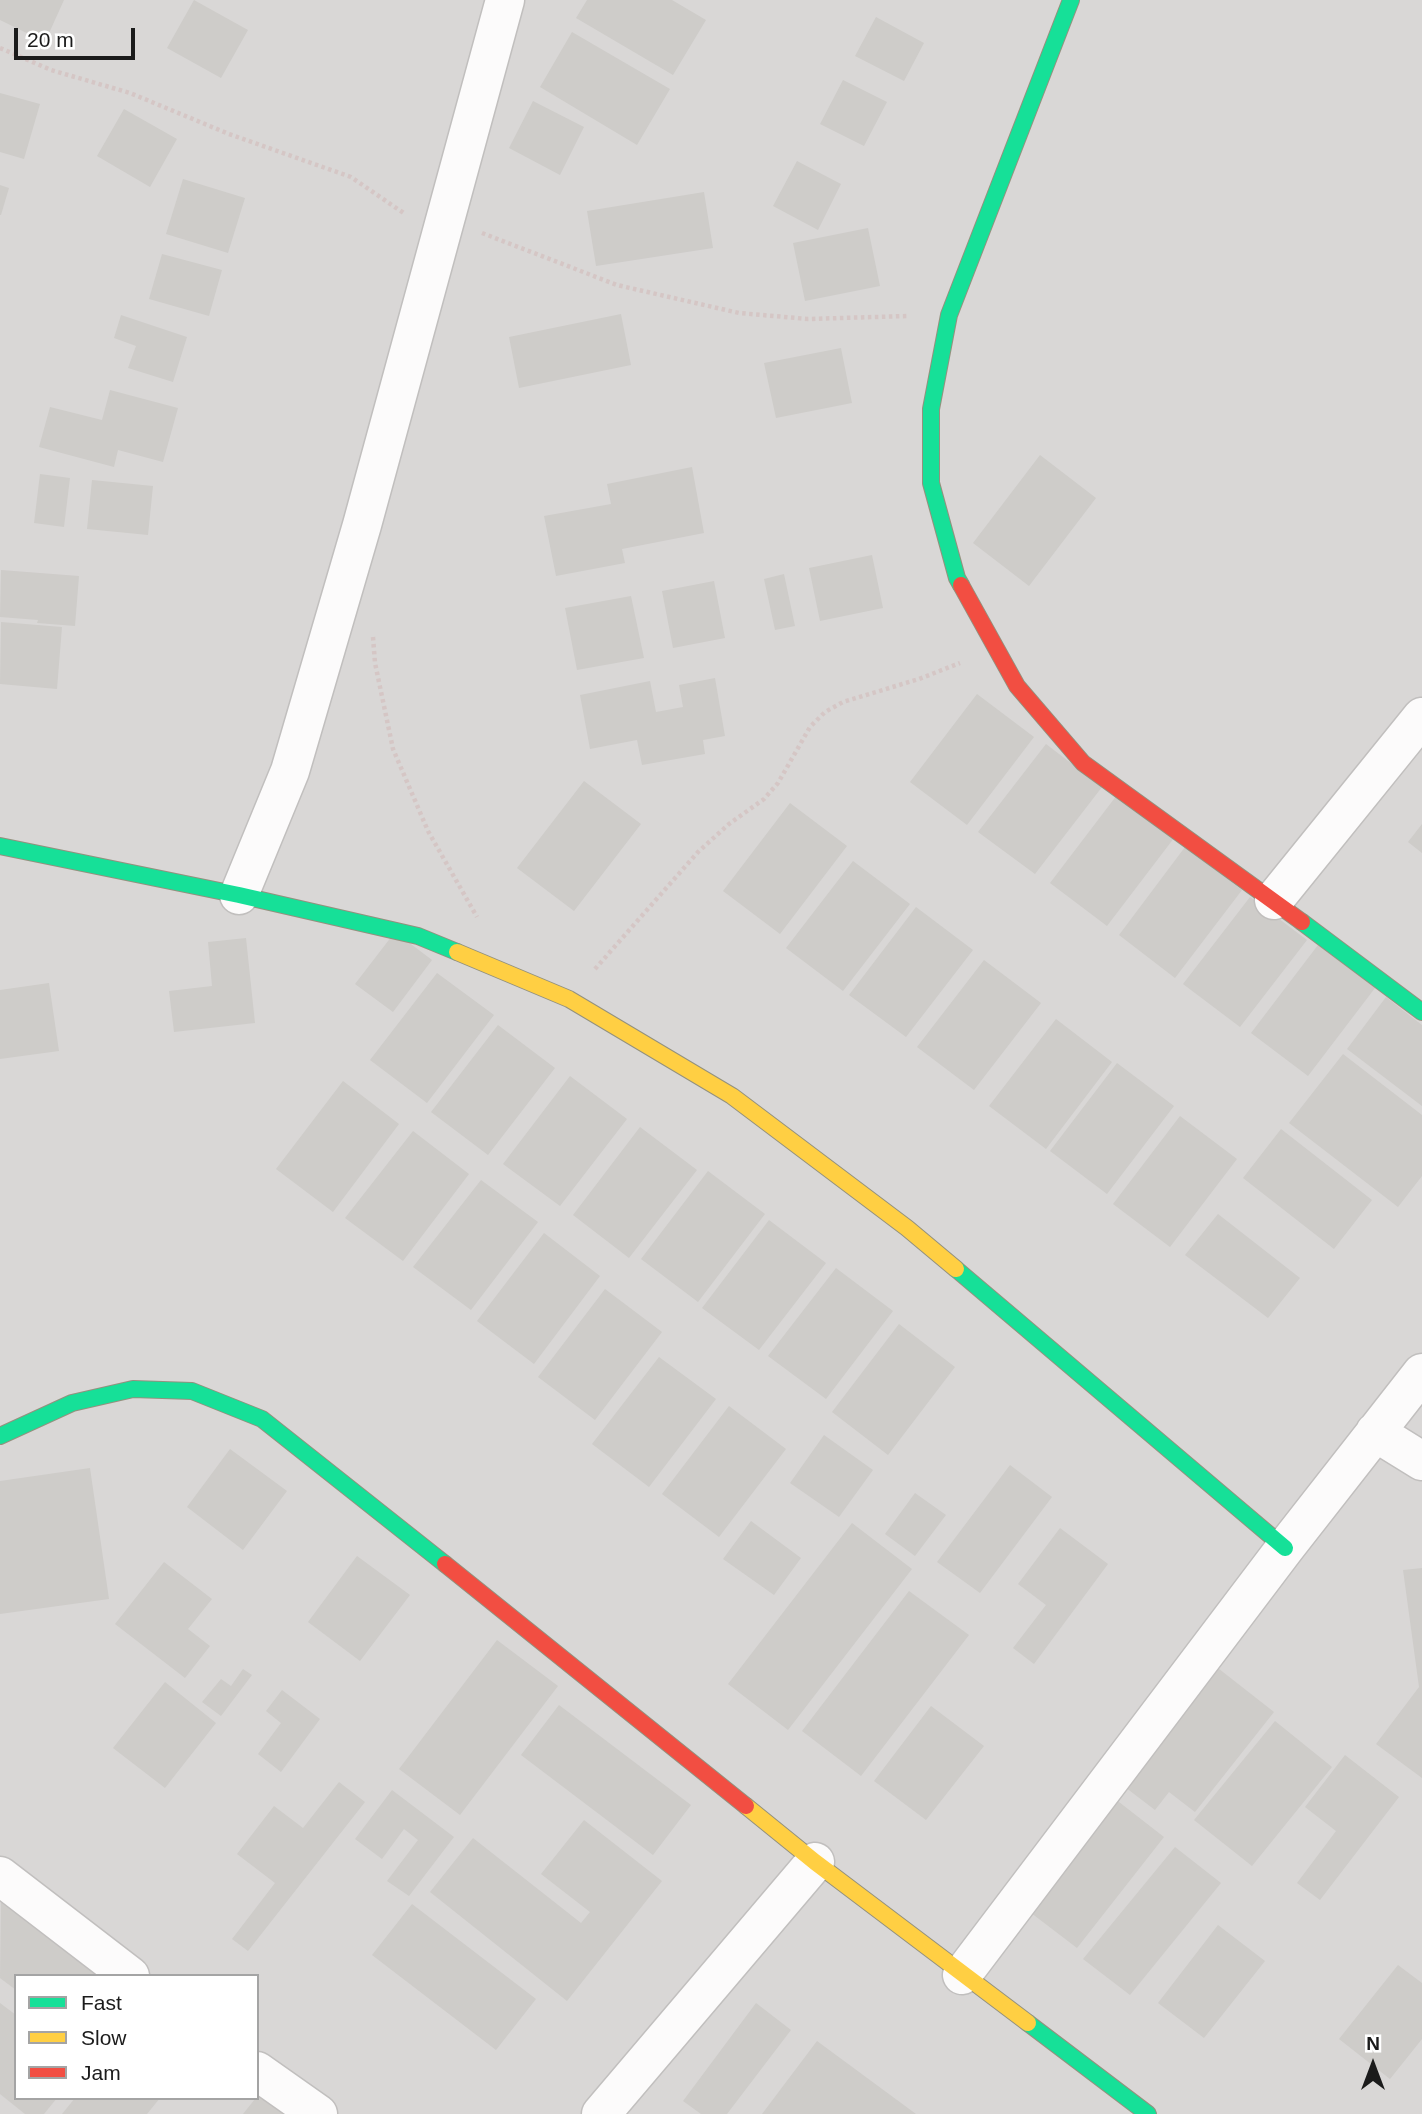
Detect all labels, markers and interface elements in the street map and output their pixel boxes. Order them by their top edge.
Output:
scale bar [18,14,138,58]
text: 20 m [27,28,74,51]
legend [14,1974,259,2100]
text: Fast [81,1991,122,2014]
text: Slow [81,2026,127,2049]
north arrow [1338,2030,1408,2100]
text: N [1366,2033,1380,2054]
text: Jam [81,2061,121,2084]

